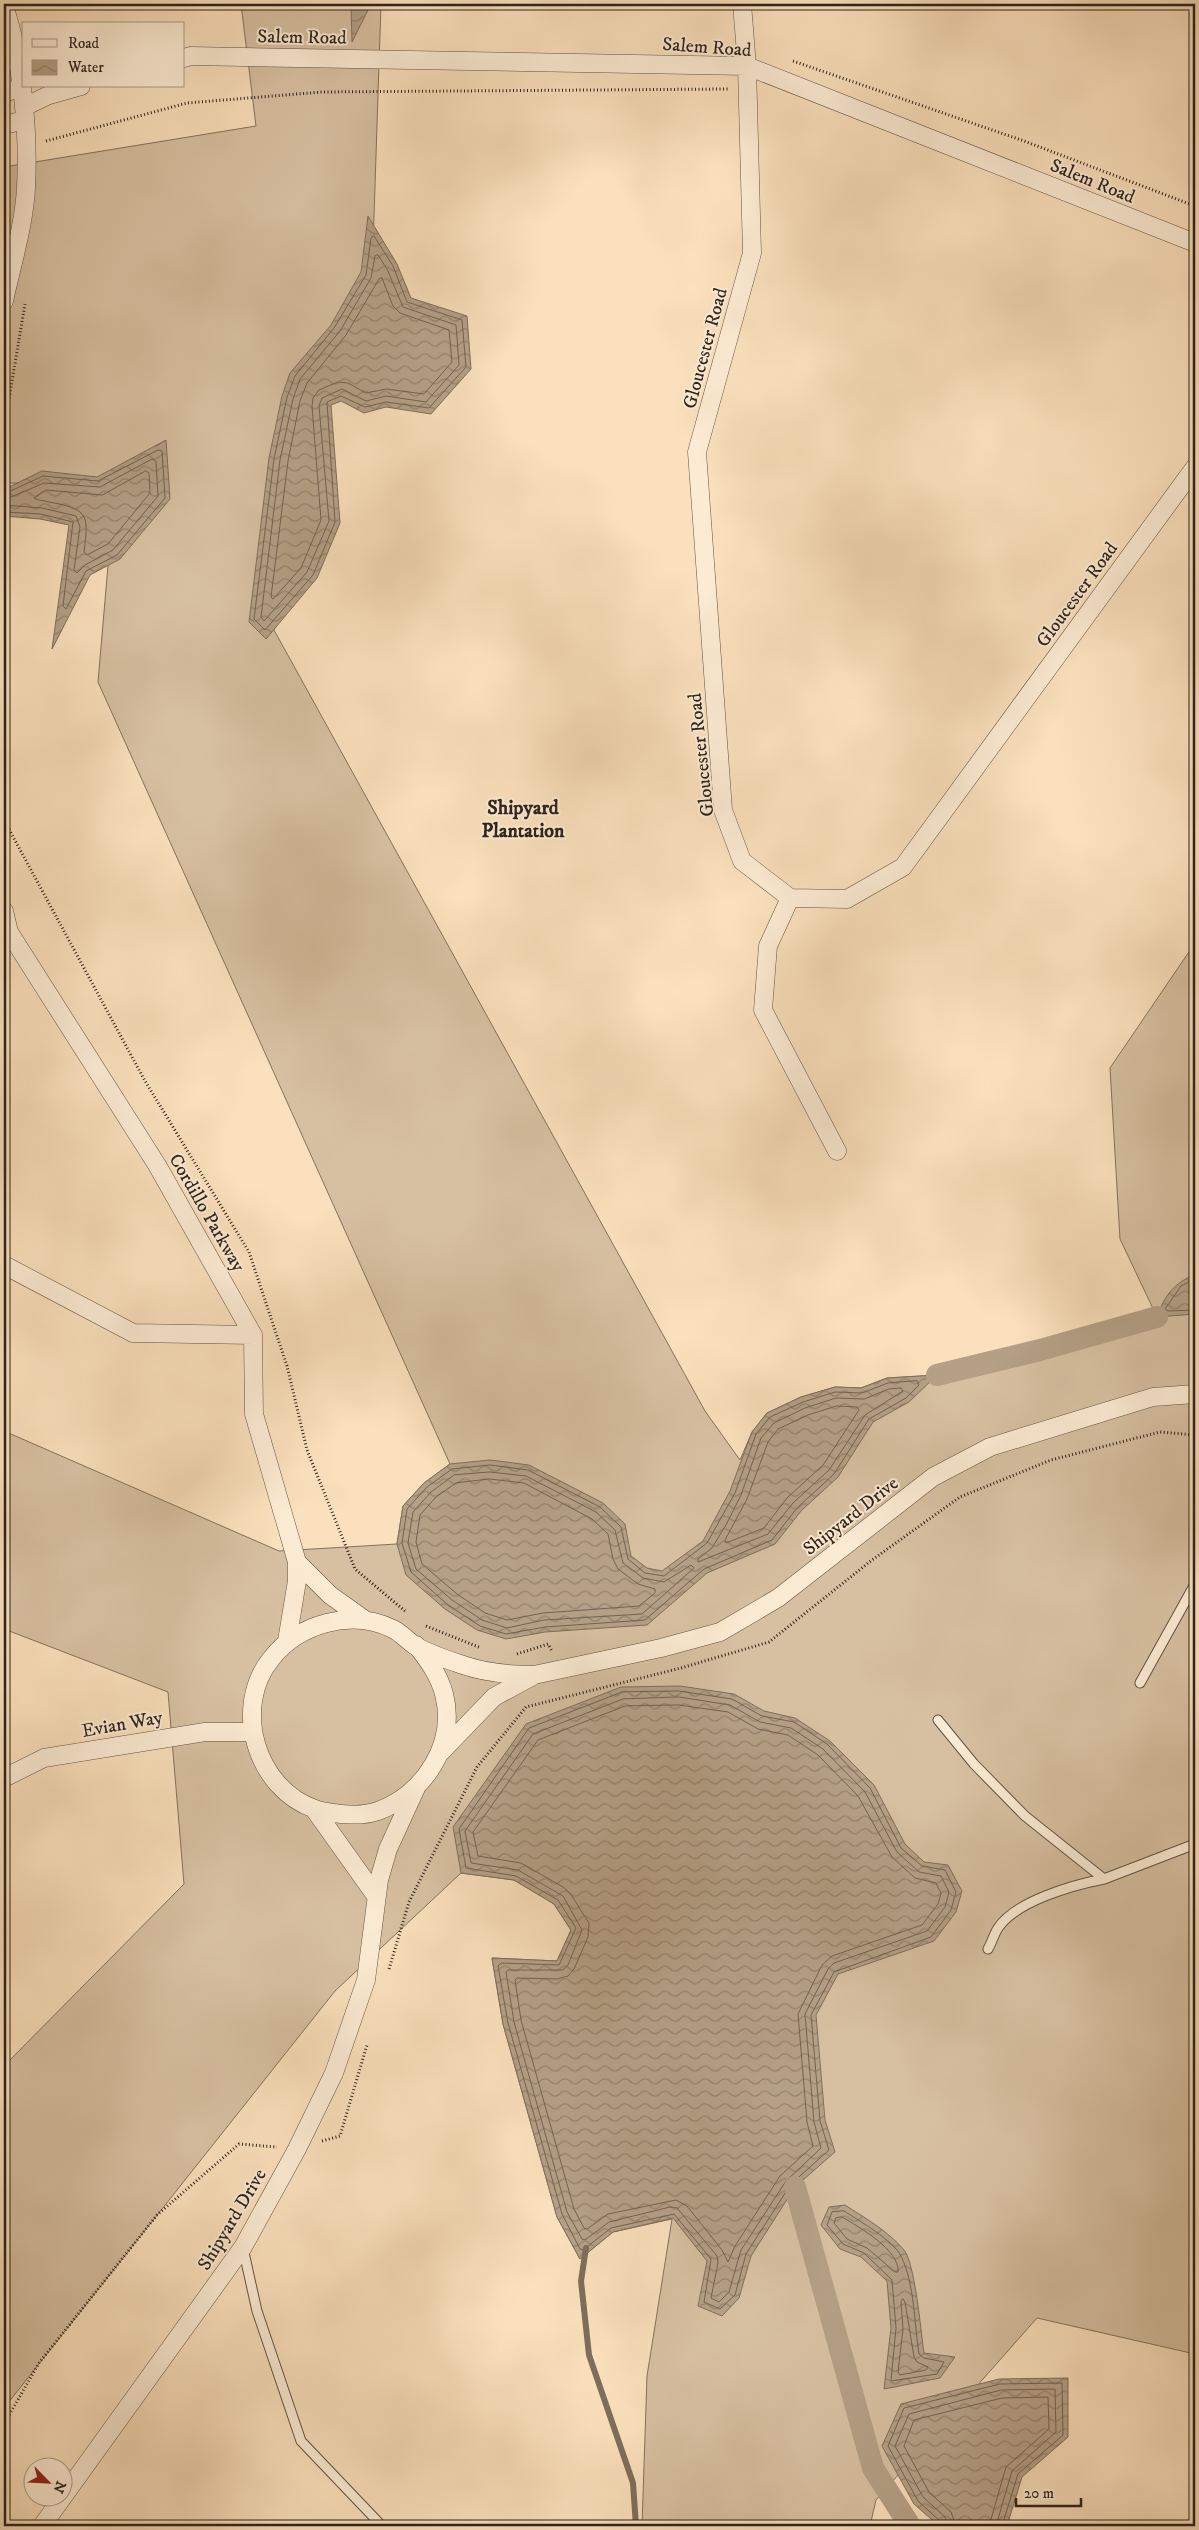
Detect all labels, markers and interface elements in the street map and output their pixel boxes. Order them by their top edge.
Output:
legend [22,22,185,88]
street label: Salem Road [257,25,347,50]
street label: Salem Road [662,33,753,62]
text: Road [68,34,100,53]
text: Water [67,58,104,77]
street label: Salem Road [1047,154,1139,209]
street label: Gloucester Road [678,285,733,411]
street label: Gloucester Road [1031,537,1123,652]
street label: Gloucester Road [684,691,719,818]
district label: Shipyard Plantation [481,796,565,844]
street label: Cordillo Parkway [164,1150,250,1277]
street label: Shipyard Drive [799,1472,903,1560]
street label: Evian Way [80,1706,165,1743]
street label: Shipyard Drive [193,2165,272,2275]
north arrow [22,2458,72,2508]
scale bar [1016,2475,1082,2507]
text: N [48,2478,70,2496]
text: 20 m [1024,2484,1054,2503]

